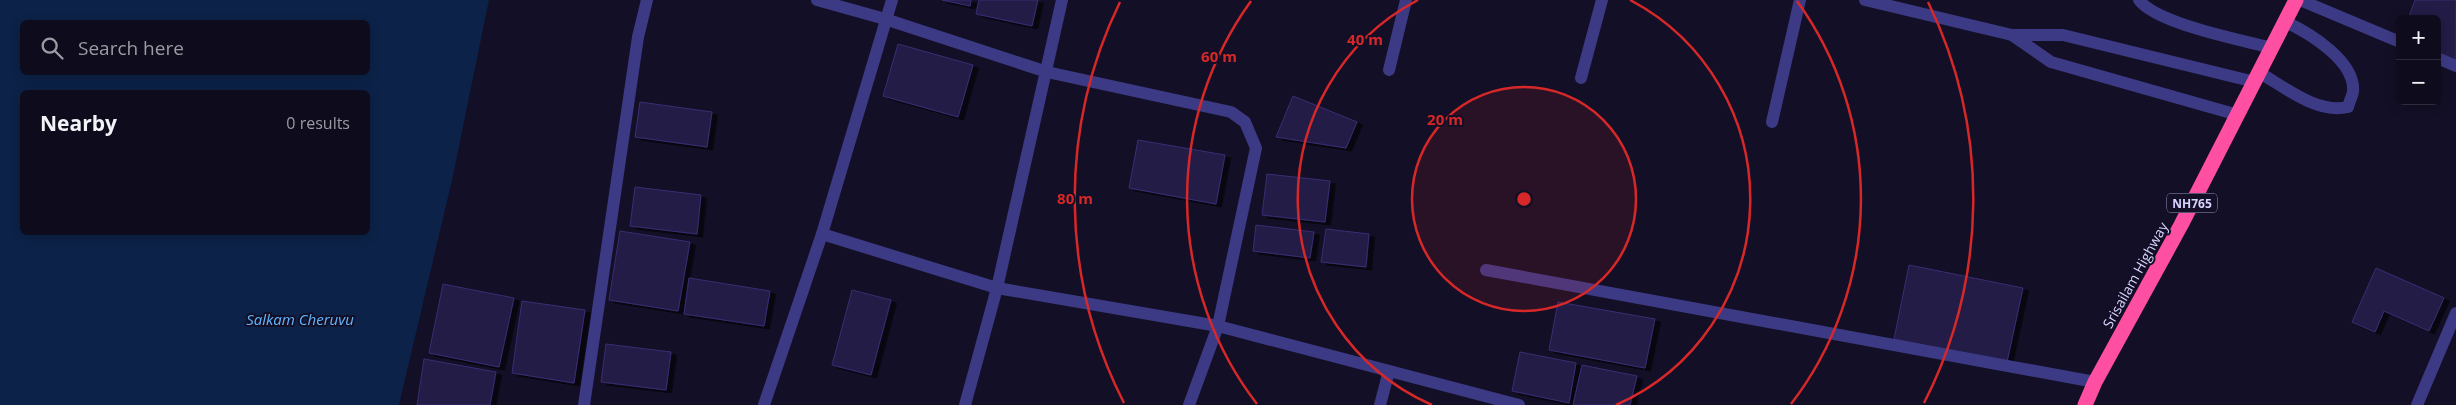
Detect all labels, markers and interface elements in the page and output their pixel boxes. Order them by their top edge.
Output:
map controls [2396,15,2441,105]
button: + [2396,15,2441,60]
search box [20,20,370,75]
text: 40 m [1347,29,1383,49]
icon: search [38,34,66,62]
text: Search here [78,35,184,61]
text: 60 m [1201,46,1237,66]
button: − [2396,60,2441,105]
text: Nearby [40,109,117,137]
text: 20 m [1427,109,1463,129]
text: 0 results [286,112,350,134]
text: 80 m [1057,188,1093,208]
centre of rings [1515,190,1533,208]
road number: NH765 [2167,194,2217,212]
street label: Srisailam Highway [2098,218,2173,331]
water label: Salkam Cheruvu [246,309,354,329]

